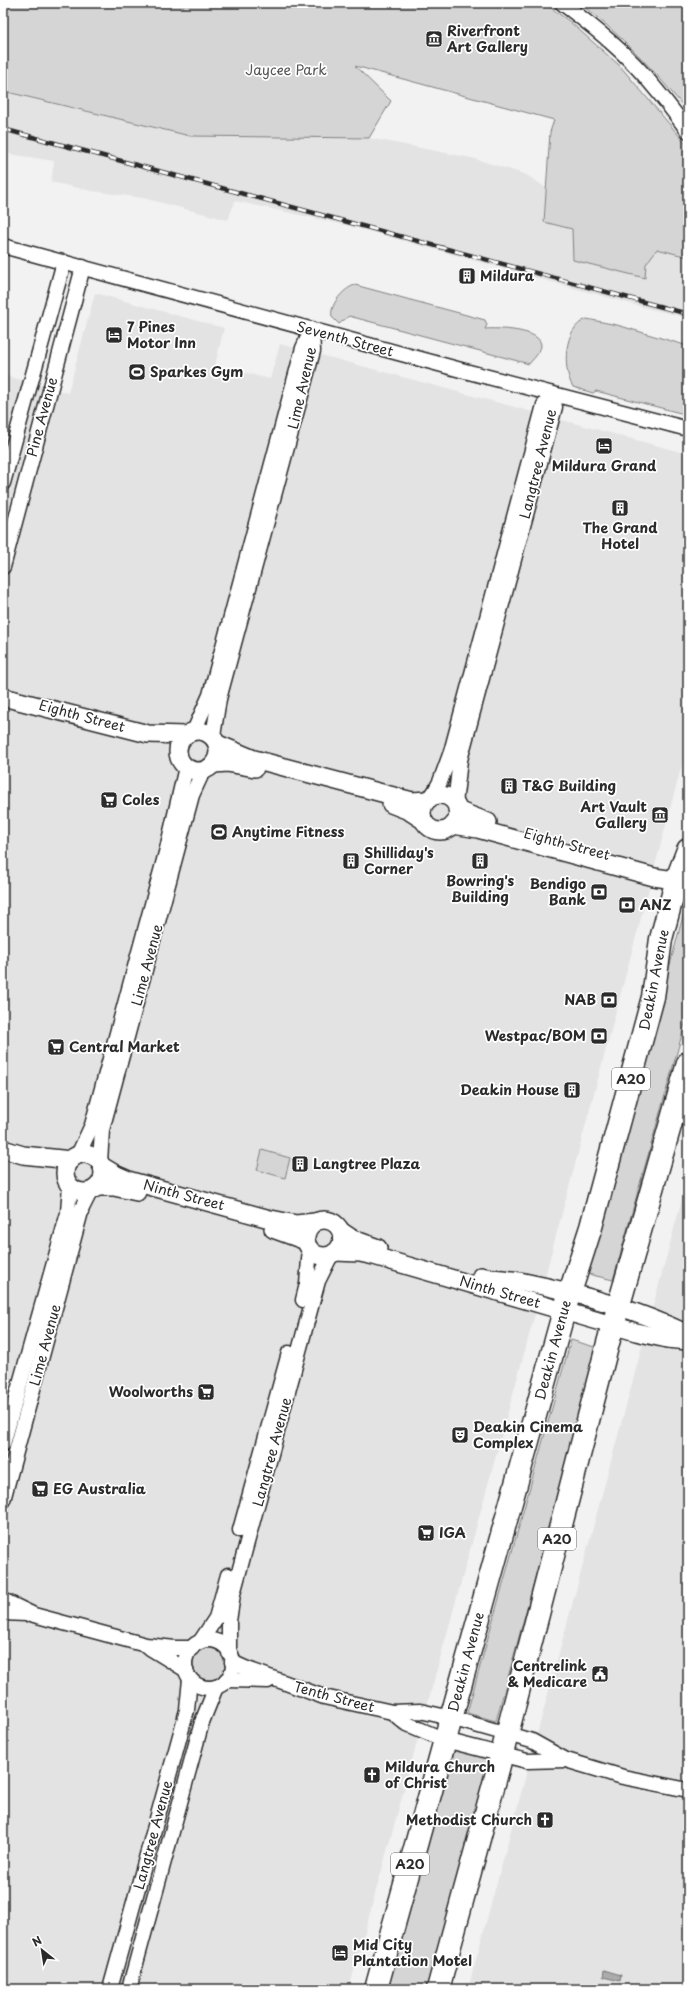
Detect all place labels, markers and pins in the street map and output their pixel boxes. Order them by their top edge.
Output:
place label: Riverfront Art Gallery [446,20,528,57]
museum icon: Riverfront Art Gallery [424,29,444,49]
place label: Mildura [480,265,535,286]
building icon: Mildura [457,266,477,286]
place label: 7 Pines Motor Inn [127,316,196,353]
hotel icon: 7 Pines Motor Inn [104,325,124,345]
place label: Sparkes Gym [150,361,243,382]
sports icon: Sparkes Gym [127,362,147,382]
hotel icon: Mildura Grand [594,436,614,456]
place label: Mildura Grand [552,455,657,476]
building icon: The Grand Hotel [610,498,630,518]
place label: The Grand Hotel [583,517,658,554]
place label: T&G Building [522,775,616,796]
building icon: T&G Building [499,776,519,796]
place label: Coles [122,789,160,810]
supermarket icon: Coles [99,790,119,810]
place label: Art Vault Gallery [580,796,647,833]
museum icon: Art Vault Gallery [650,805,670,825]
place label: Anytime Fitness [232,821,344,842]
sports icon: Anytime Fitness [209,822,229,842]
place label: Shilliday's Corner [364,842,434,879]
building icon: Shilliday's Corner [341,851,361,871]
building icon: Bowring's Building [470,851,490,871]
place label: Bowring's Building [446,870,514,907]
place label: Bendigo Bank [529,873,587,910]
bank icon: Bendigo Bank [589,882,609,902]
place label: ANZ [640,894,672,915]
bank icon: ANZ [617,895,637,915]
place label: NAB [564,989,596,1010]
bank icon: NAB [599,990,619,1010]
place label: Westpac/BOM [485,1025,586,1046]
bank icon: Westpac/BOM [589,1026,609,1046]
place label: Central Market [69,1036,180,1057]
supermarket icon: Central Market [46,1037,66,1057]
place label: Deakin House [460,1079,559,1100]
building icon: Deakin House [562,1080,582,1100]
place label: Langtree Plaza [313,1153,420,1174]
building icon: Langtree Plaza [290,1154,310,1174]
place label: Woolworths [109,1381,193,1402]
supermarket icon: Woolworths [196,1382,216,1402]
place label: Deakin Cinema Complex [473,1416,583,1453]
theatre icon: Deakin Cinema Complex [450,1425,470,1445]
place label: EG Australia [53,1478,146,1499]
supermarket icon: EG Australia [30,1479,50,1499]
place label: IGA [439,1522,466,1543]
supermarket icon: IGA [416,1523,436,1543]
place label: Centrelink & Medicare [508,1655,588,1692]
public building icon: Centrelink & Medicare [590,1664,610,1684]
place label: Mildura Church of Christ [385,1756,495,1793]
church icon: Mildura Church of Christ [362,1765,382,1785]
place label: Methodist Church [406,1809,532,1830]
church icon: Methodist Church [535,1810,555,1830]
place label: Mid City Plantation Motel [353,1934,472,1971]
hotel icon: Mid City Plantation Motel [330,1943,350,1963]

